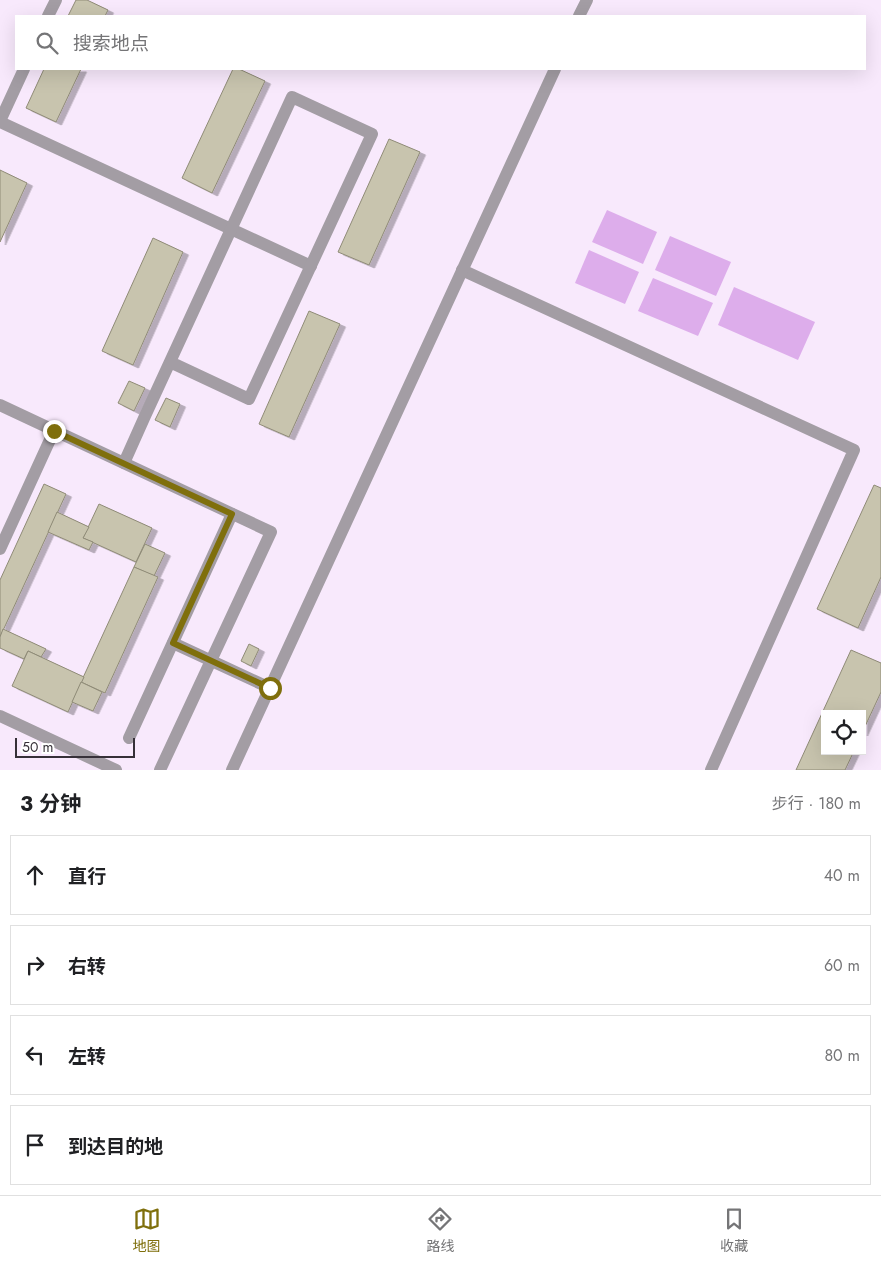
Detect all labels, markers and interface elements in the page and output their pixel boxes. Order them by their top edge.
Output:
search box [15,15,866,70]
icon: search [33,29,61,57]
text: 搜索地点 [73,30,149,57]
route end [43,420,66,443]
route start [259,677,282,700]
map controls [821,710,866,755]
button: locate [821,710,866,755]
scale bar [15,735,135,758]
text: 50 m [22,737,53,757]
text: 3 分钟 [20,789,81,819]
text: 步行 · 180 m [772,792,861,815]
icon: ahead [21,861,49,889]
text: 直行 [68,863,106,890]
text: 40 m [824,864,860,887]
icon: right [21,951,49,979]
text: 右转 [68,953,106,980]
text: 60 m [824,954,860,977]
icon: left [21,1041,49,1069]
text: 左转 [68,1043,106,1070]
text: 80 m [824,1044,860,1067]
icon: arrive [21,1131,49,1159]
text: 到达目的地 [68,1133,163,1160]
tab: 地图 [133,1205,161,1256]
tab: 路线 [426,1205,454,1256]
tab: 收藏 [720,1205,748,1256]

